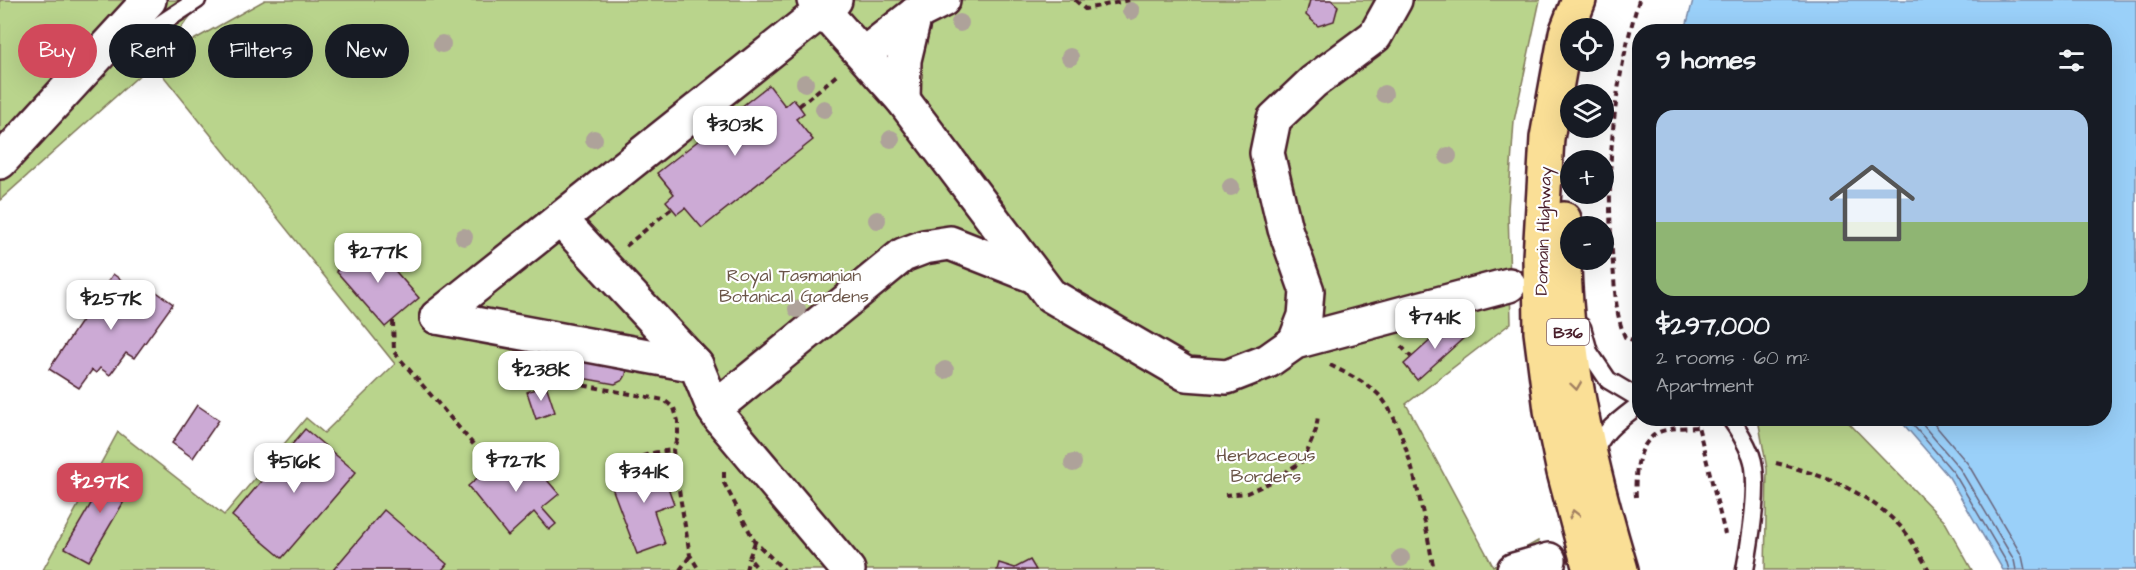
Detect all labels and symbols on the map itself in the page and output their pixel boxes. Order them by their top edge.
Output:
pin: $303K [693,106,777,157]
street label: Domain Highway [1529,166,1559,296]
pin: $277K [336,233,420,284]
park label: Royal Tasmanian Botanical Gardens [719,263,869,309]
pin: $257K [69,280,153,331]
pin: $741K [1393,299,1477,350]
road number: B36 [1547,319,1589,345]
pin: $238K [499,351,583,402]
one-way arrow [1570,381,1582,391]
pin: $727K [474,442,558,493]
pin: $516K [252,443,336,494]
park label: Herbaceous Borders [1216,443,1316,489]
pin: $341K [602,453,686,504]
pin: $297K [58,463,142,514]
one-way arrow [1569,509,1582,519]

